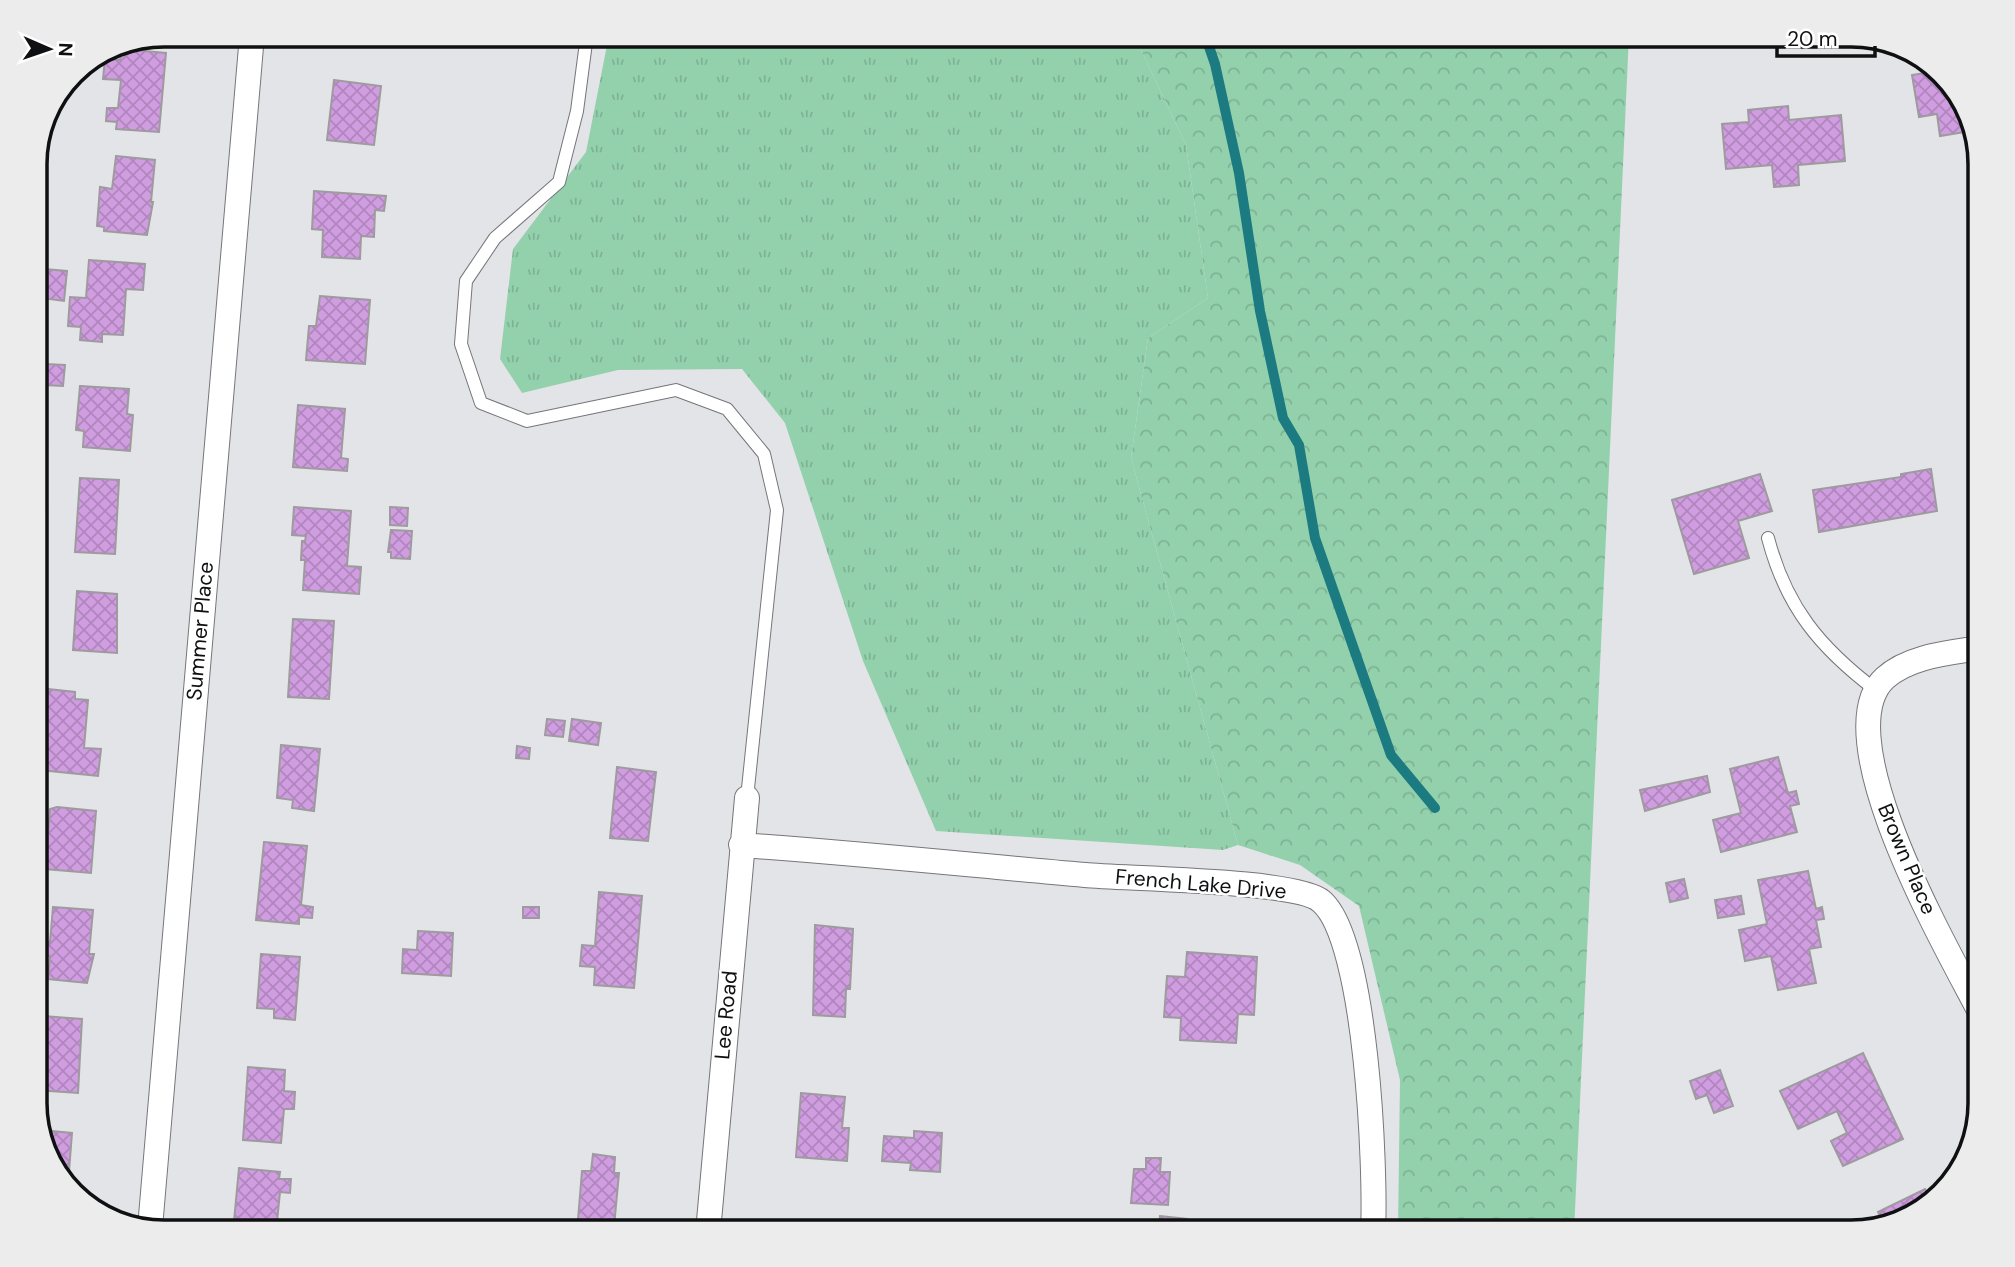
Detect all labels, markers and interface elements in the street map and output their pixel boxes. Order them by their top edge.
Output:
north arrow [14,14,84,84]
scale bar [1777,14,1875,58]
text: 20 m [1787,25,1838,53]
text: N [53,42,78,57]
street label: Summer Place [180,560,220,702]
street label: Brown Place [1871,799,1943,919]
street label: French Lake Drive [1114,863,1288,905]
street label: Lee Road [708,969,744,1061]

